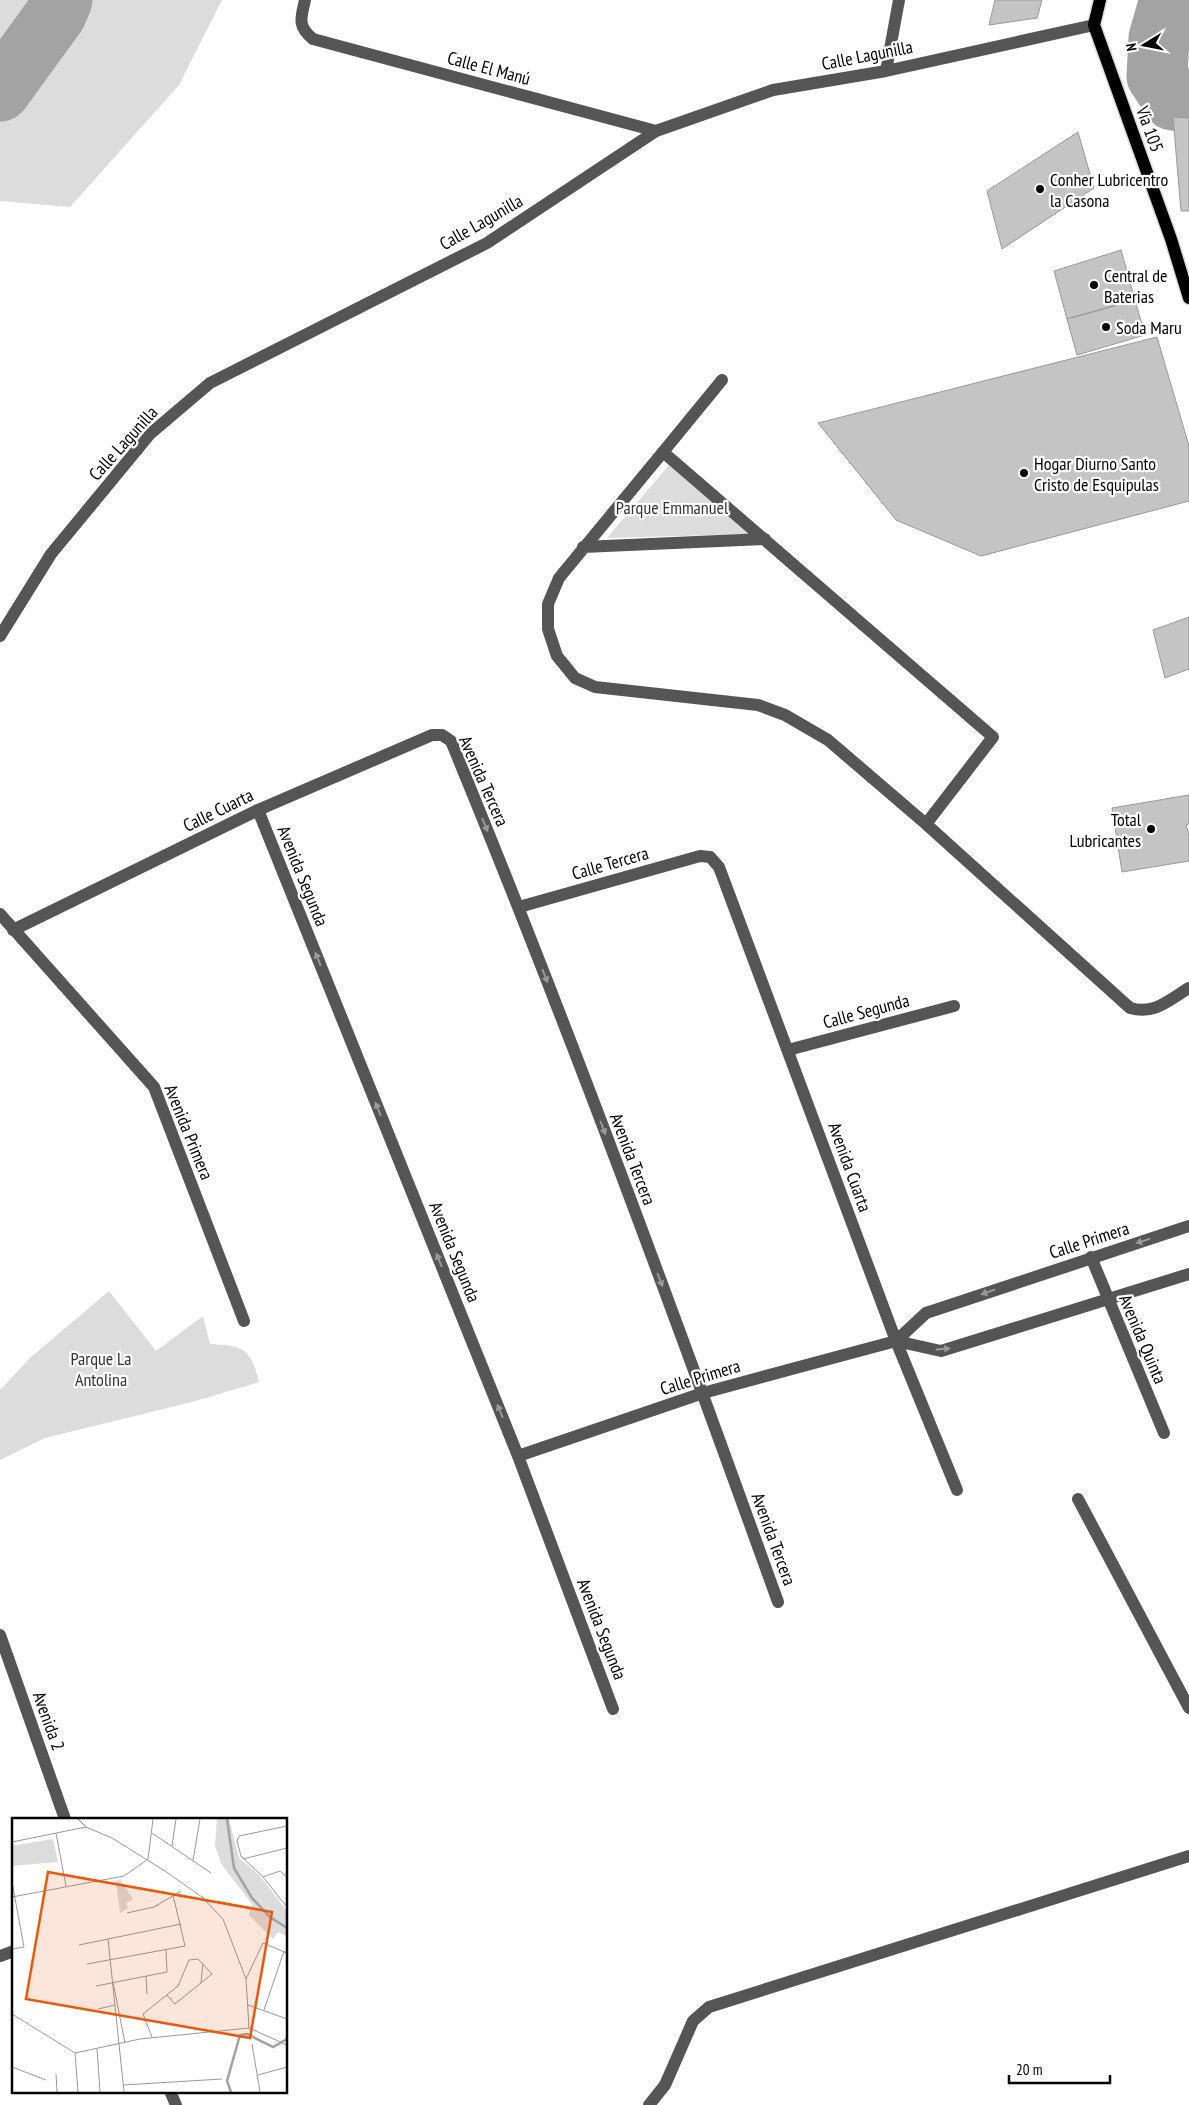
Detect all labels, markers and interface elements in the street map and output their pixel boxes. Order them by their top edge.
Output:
north arrow [1119,20,1169,70]
street label: Calle Lagunilla [820,35,914,75]
text: N [1122,42,1141,53]
street label: Calle El Manú [445,46,533,90]
street label: Vía 105 [1131,102,1169,155]
place label: Conher Lubricentro la Casona [1050,168,1169,212]
marker: Conher Lubricentro la Casona [1034,183,1046,195]
street label: Calle Lagunilla [435,189,527,255]
place label: Central de Baterias [1104,264,1167,308]
marker: Central de Baterias [1088,279,1100,291]
place label: Soda Maru [1116,316,1182,339]
marker: Soda Maru [1100,321,1112,333]
street label: Calle Lagunilla [84,401,162,485]
place label: Hogar Diurno Santo Cristo de Esquipulas [1034,452,1159,496]
marker: Hogar Diurno Santo Cristo de Esquipulas [1018,467,1030,479]
park label: Parque Emmanuel [616,496,729,519]
street label: Avenida Tercera [454,732,514,830]
street label: Calle Cuarta [179,783,257,837]
place label: Total Lubricantes [1069,808,1142,852]
one-way arrow [482,818,490,832]
street label: Avenida Segunda [272,822,334,930]
marker: Total Lubricantes [1145,823,1157,835]
street label: Calle Tercera [569,841,651,885]
one-way arrow [313,951,321,966]
one-way arrow [541,969,549,984]
street label: Calle Segunda [820,988,912,1034]
street label: Avenida Primera [159,1081,219,1183]
one-way arrow [374,1102,382,1116]
street label: Avenida Tercera [605,1110,661,1208]
street label: Avenida Cuarta [823,1119,877,1215]
one-way arrow [599,1121,607,1136]
street label: Avenida Segunda [424,1198,486,1306]
street label: Calle Primera [1046,1216,1132,1264]
one-way arrow [1135,1237,1150,1245]
one-way arrow [435,1252,443,1267]
one-way arrow [656,1273,664,1288]
one-way arrow [981,1289,996,1296]
street label: Avenida Quinta [1114,1291,1172,1387]
one-way arrow [936,1345,952,1353]
park label: Parque La Antolina [70,1347,132,1391]
street label: Calle Primera [657,1354,743,1400]
one-way arrow [495,1404,503,1418]
street label: Avenida Tercera [747,1490,801,1588]
street label: Avenida Segunda [572,1575,632,1683]
street label: Avenida 2 [28,1688,70,1754]
inset map [12,1818,288,2092]
scale bar [1009,2052,1110,2084]
text: 20 m [1016,2060,1042,2079]

